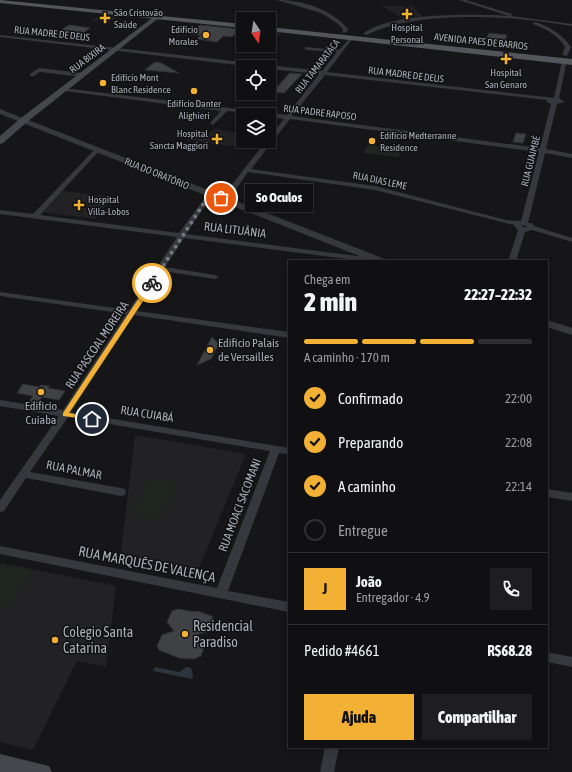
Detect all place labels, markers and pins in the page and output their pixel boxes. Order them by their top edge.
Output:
place label: São Cristovão Saúde [114,7,163,30]
marker: Hospital Personal [401,8,413,20]
marker: São Cristovão Saúde [99,12,111,24]
place label: Hospital Personal [391,22,424,45]
place label: Edifício Morales [169,24,198,47]
marker: Edifício Morales [201,30,211,40]
marker: Hospital San Genaro [500,53,512,65]
place label: Hospital San Genaro [485,67,527,90]
place label: Edifício Mont Blanc Residence [111,72,171,95]
marker: Edifício Mont Blanc Residence [98,78,108,88]
marker: Edifício Danter Alighieri [189,86,199,96]
place label: Edifício Danter Alighieri [167,98,222,121]
place label: Hospital Sancta Maggiori [150,128,208,151]
place label: Edifício Medterranne Residence [380,130,457,153]
marker: Hospital Sancta Maggiori [211,133,223,145]
marker: Edifício Medterranne Residence [367,136,377,146]
pin [204,181,238,215]
callout: So Oculos [245,184,313,212]
place label: Hospital Villa-Lobos [88,194,130,217]
marker: Hospital Villa-Lobos [73,199,85,211]
place label: Edificio Palais de Versailles [218,336,279,364]
marker: Edificio Palais de Versailles [205,345,215,355]
marker: Edifício Cuiaba [36,387,46,397]
place label: Edifício Cuiaba [25,399,58,427]
pin [75,402,109,436]
place label: Residencial Paradiso [193,618,253,650]
place label: Colegio Santa Catarina [63,624,133,656]
marker: Residencial Paradiso [180,629,190,639]
marker: Colegio Santa Catarina [50,635,60,645]

